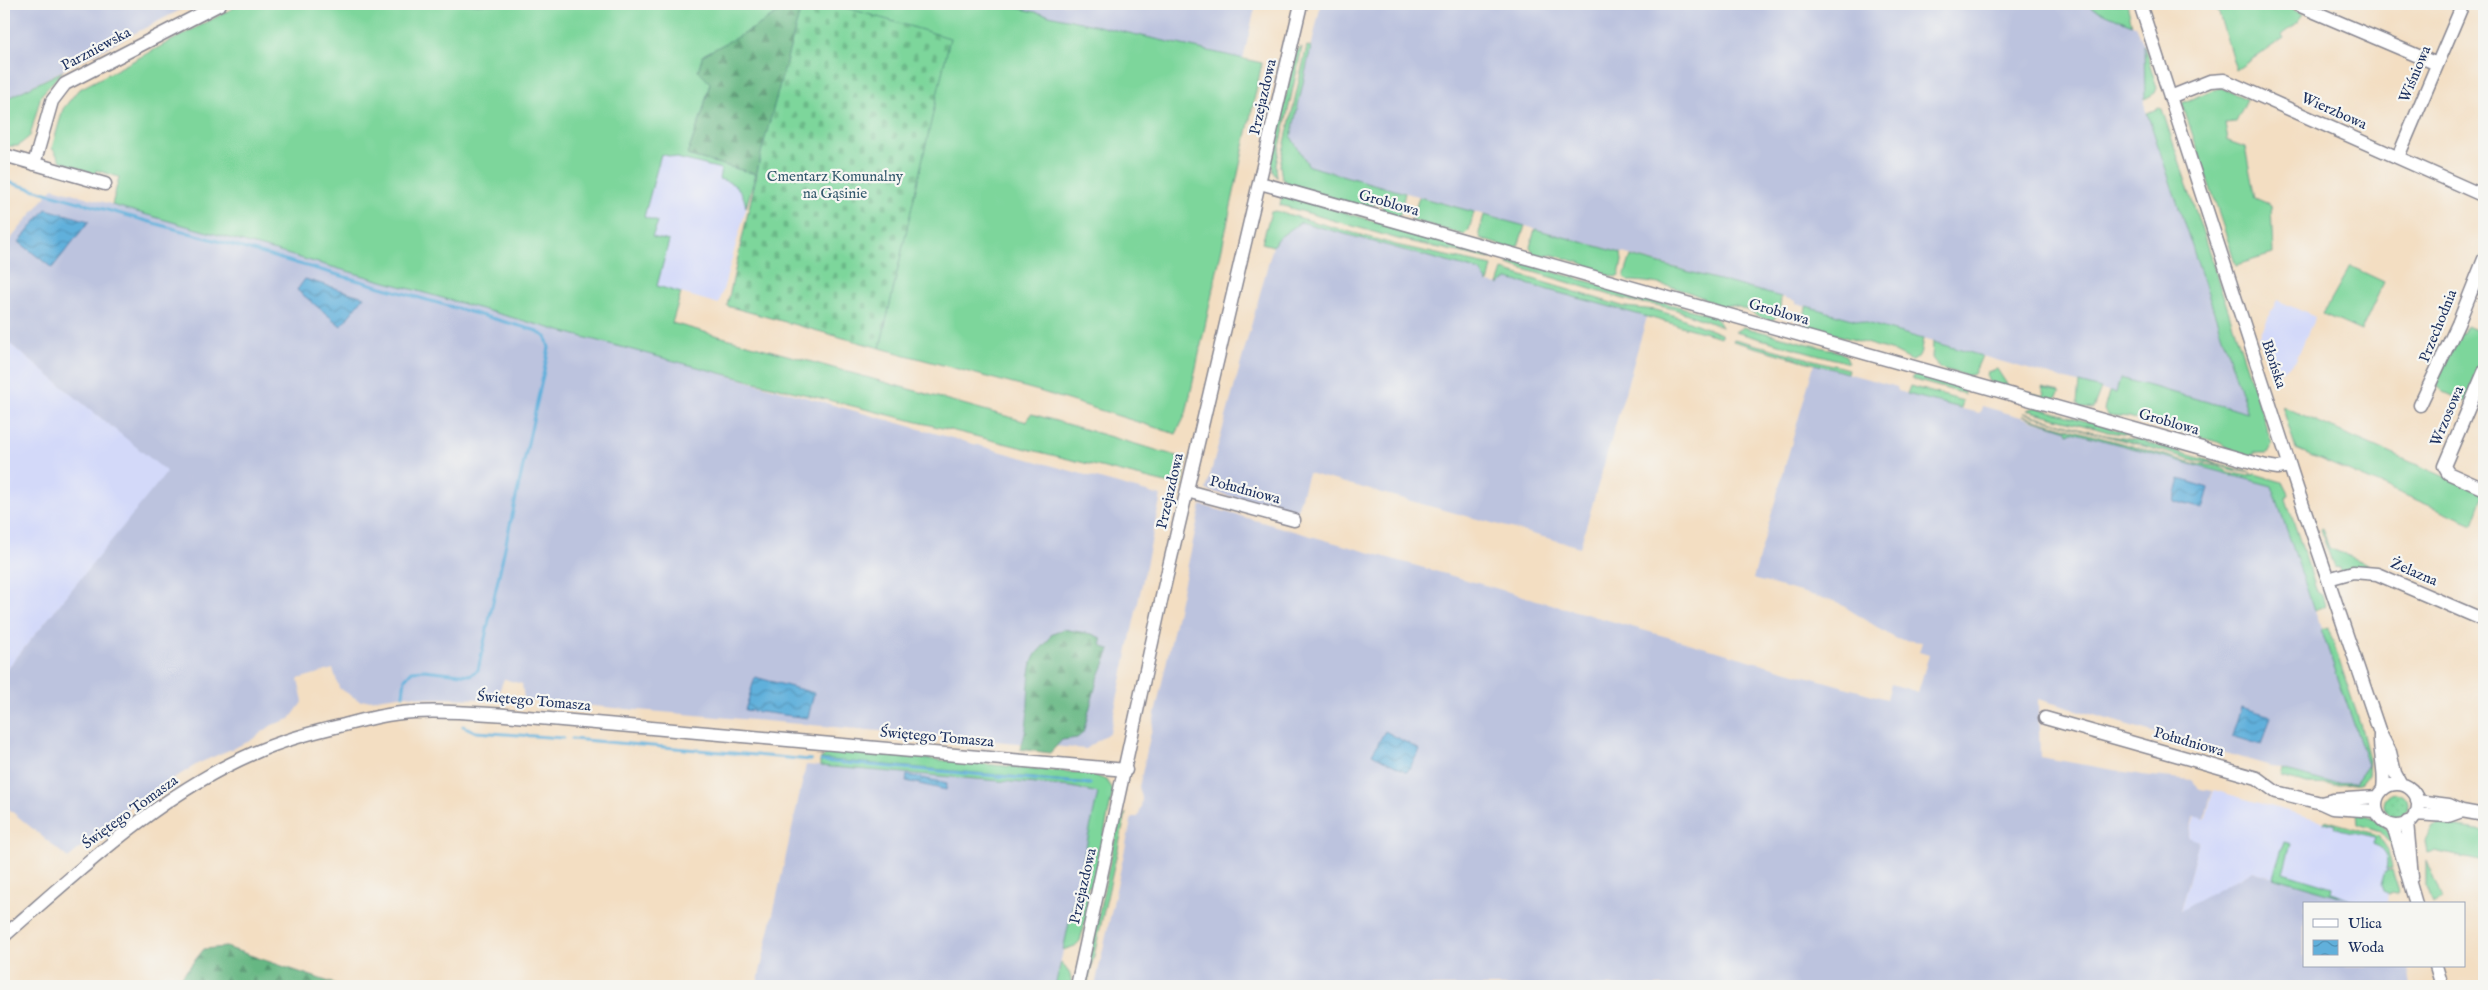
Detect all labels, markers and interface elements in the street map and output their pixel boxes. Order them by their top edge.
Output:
street label: Parzniewska [58,23,134,75]
street label: Wiśniowa [2395,42,2436,105]
street label: Przejazdowa [1245,57,1281,137]
street label: Wierzbowa [2298,88,2370,134]
park label: Cmentarz Komunalny na Gąsinie [767,167,904,203]
street label: Groblowa [1357,185,1422,221]
street label: Przechodnia [2415,286,2461,365]
street label: Groblowa [1747,294,1812,330]
street label: Błońska [2257,337,2291,391]
street label: Wrzosowa [2426,383,2468,449]
street label: Groblowa [2137,404,2202,440]
street label: Przejazdowa [1152,451,1188,531]
street label: Południowa [1208,471,1283,509]
street label: Żelazna [2388,554,2441,591]
street label: Świętego Tomasza [476,687,592,715]
street label: Świętego Tomasza [879,723,995,751]
street label: Południowa [2152,723,2227,761]
street label: Świętego Tomasza [78,770,182,853]
street label: Przejazdowa [1065,846,1101,926]
legend [2303,902,2466,968]
text: Ulica [2348,914,2382,933]
text: Woda [2348,938,2385,957]

